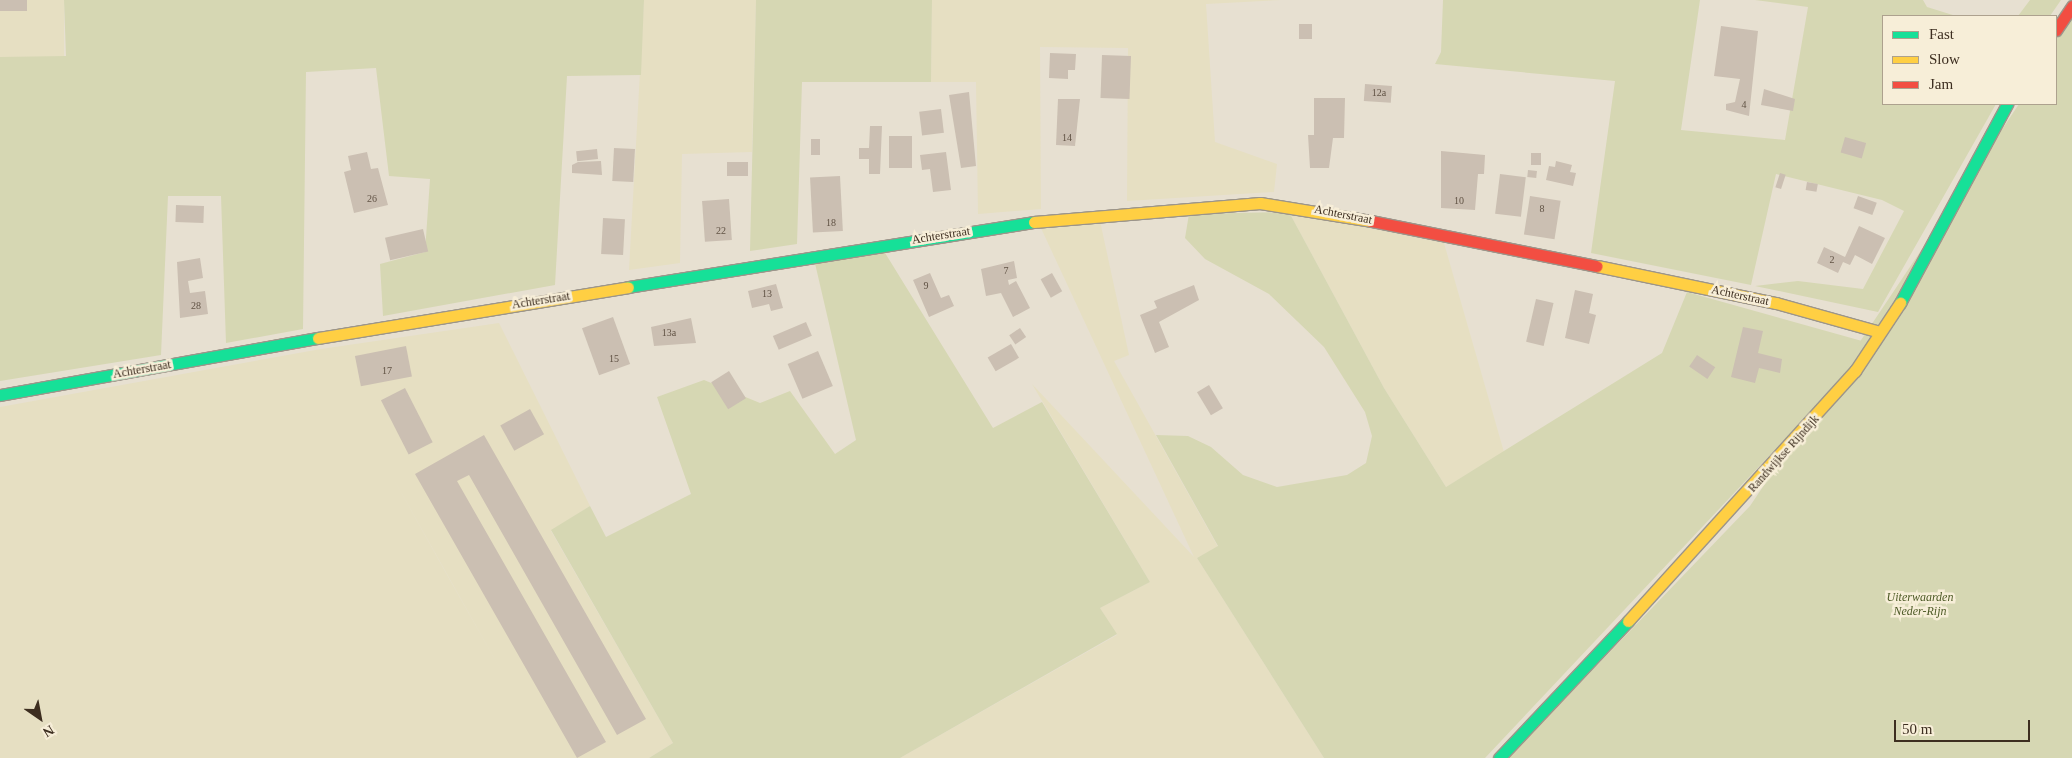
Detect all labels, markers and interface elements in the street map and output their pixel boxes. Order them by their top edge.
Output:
legend [1882,15,2057,105]
text: Fast [1929,26,1954,42]
text: Slow [1929,51,1960,67]
text: Jam [1929,76,1953,92]
house number: 12a [1372,87,1386,99]
house number: 4 [1742,99,1746,111]
house number: 14 [1062,132,1072,144]
house number: 26 [367,193,377,205]
house number: 10 [1454,195,1464,207]
street label: Achterstraat [1313,202,1373,228]
house number: 8 [1540,203,1544,215]
house number: 18 [826,217,836,229]
street label: Achterstraat [911,224,971,248]
house number: 22 [716,225,726,237]
house number: 2 [1830,254,1834,266]
house number: 7 [1004,265,1008,277]
house number: 9 [924,280,928,292]
street label: Achterstraat [1710,283,1770,309]
house number: 13 [762,288,772,300]
street label: Achterstraat [511,289,571,313]
house number: 28 [191,300,201,312]
house number: 13a [662,327,676,339]
house number: 15 [609,353,619,365]
street label: Achterstraat [112,358,172,382]
house number: 17 [382,365,392,377]
street label: Randwijkse Rijndijk [1746,412,1822,496]
park label: Uiterwaarden Neder-Rijn [1887,591,1953,619]
north arrow [15,693,65,743]
scale bar [1897,710,2033,742]
text: 50 m [1902,721,1932,737]
text: N [40,722,57,740]

